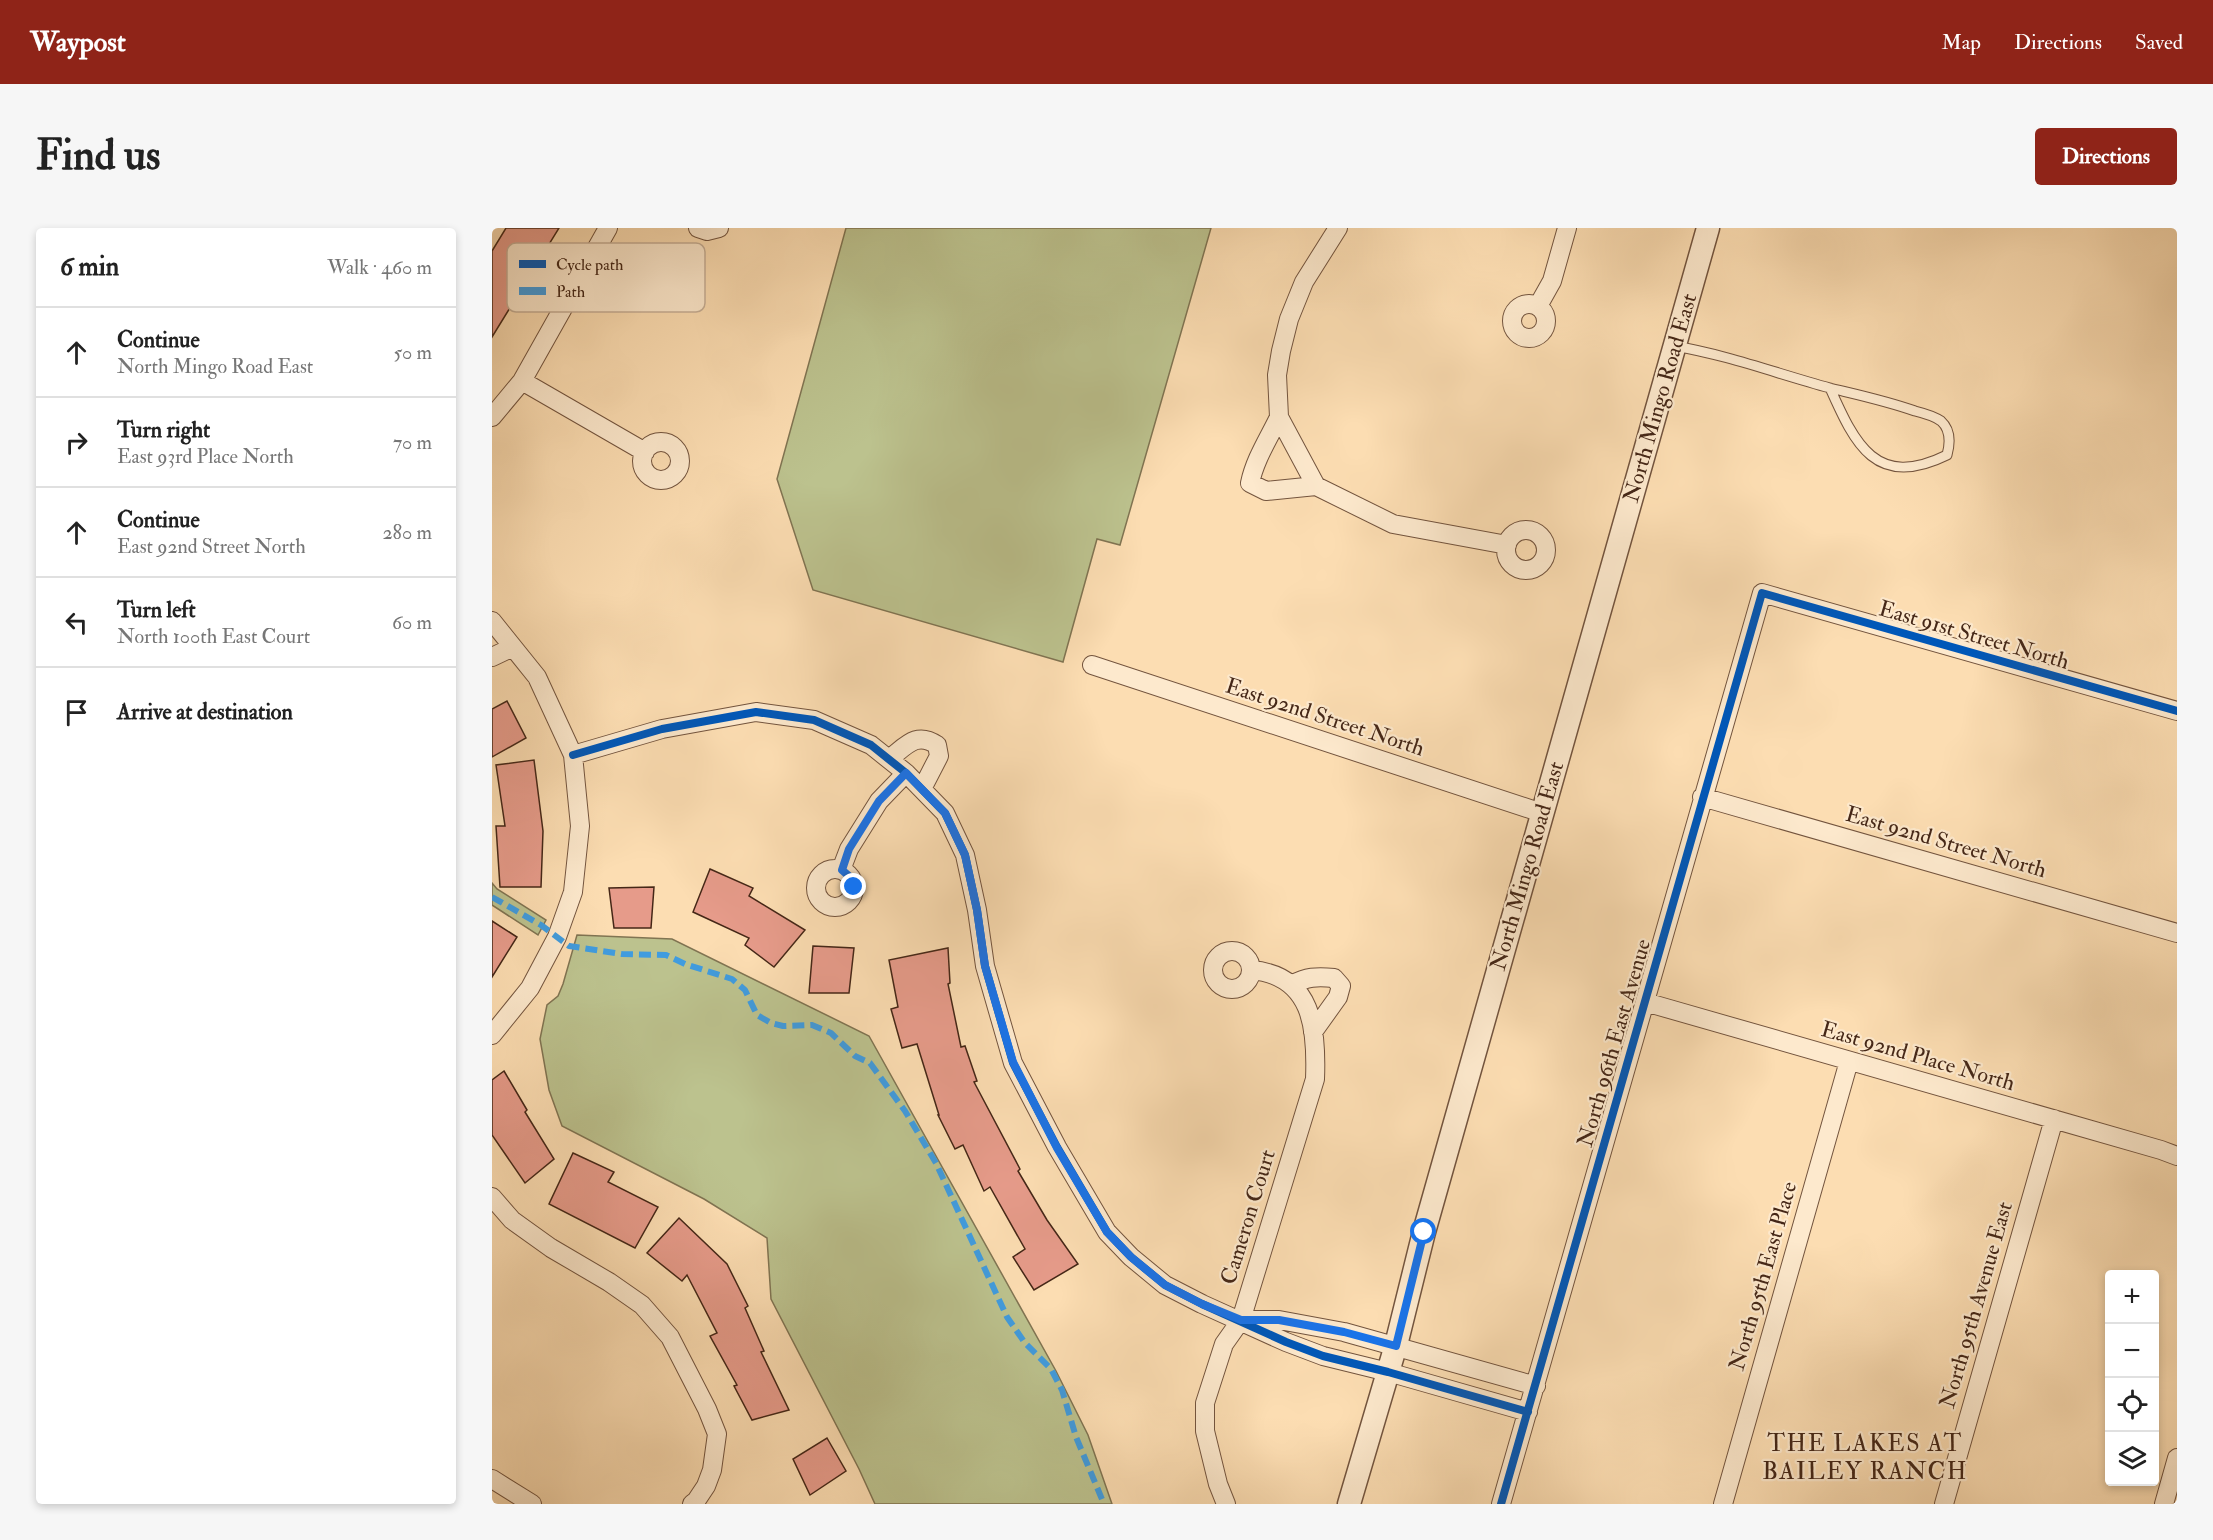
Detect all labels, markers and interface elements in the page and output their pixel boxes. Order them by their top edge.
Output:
text: Waypost [30,25,126,60]
text: Map [1941,29,1981,56]
text: Directions [2014,29,2102,56]
text: Saved [2135,29,2183,56]
button: Directions [2035,128,2177,185]
text: Find us [36,130,160,182]
legend [507,243,705,312]
text: 6 min [60,251,119,283]
text: Walk · 460 m [327,255,432,280]
text: Cycle path [556,255,624,276]
text: Path [556,282,586,302]
street label: North Mingo Road East [1617,290,1703,506]
text: Continue [117,326,200,354]
icon: ahead [60,336,93,369]
text: 50 m [393,340,432,365]
text: North Mingo Road East [117,354,313,379]
text: Turn right [117,416,210,444]
icon: right [60,426,93,459]
text: 70 m [393,430,432,455]
text: East 93rd Place North [117,444,294,469]
text: Continue [117,506,200,534]
icon: ahead [60,516,93,549]
text: 280 m [382,520,432,545]
text: East 92nd Street North [117,534,306,559]
street label: East 91st Street North [1876,594,2073,676]
text: Turn left [117,596,196,624]
icon: left [60,606,93,639]
text: 60 m [392,610,432,635]
text: North 100th East Court [117,624,310,649]
street label: East 92nd Street North [1222,672,1429,763]
icon: arrive [60,696,93,729]
text: Arrive at destination [117,698,293,726]
street label: North Mingo Road East [1484,758,1570,974]
street label: East 92nd Street North [1842,800,2050,884]
route end [840,873,866,899]
street label: North 96th East Avenue [1571,936,1657,1150]
street label: East 92nd Place North [1818,1015,2019,1097]
street label: Cameron Court [1214,1146,1282,1288]
street label: North 95th East Place [1723,1178,1803,1374]
street label: North 95th Avenue East [1933,1199,2019,1411]
route start [1410,1218,1436,1244]
map controls [2105,1270,2159,1486]
button: + [2105,1270,2159,1324]
button: − [2105,1324,2159,1378]
button: locate [2105,1378,2159,1432]
district label: THE LAKES AT BAILEY RANCH [1762,1428,1968,1487]
button: layers [2105,1432,2159,1486]

